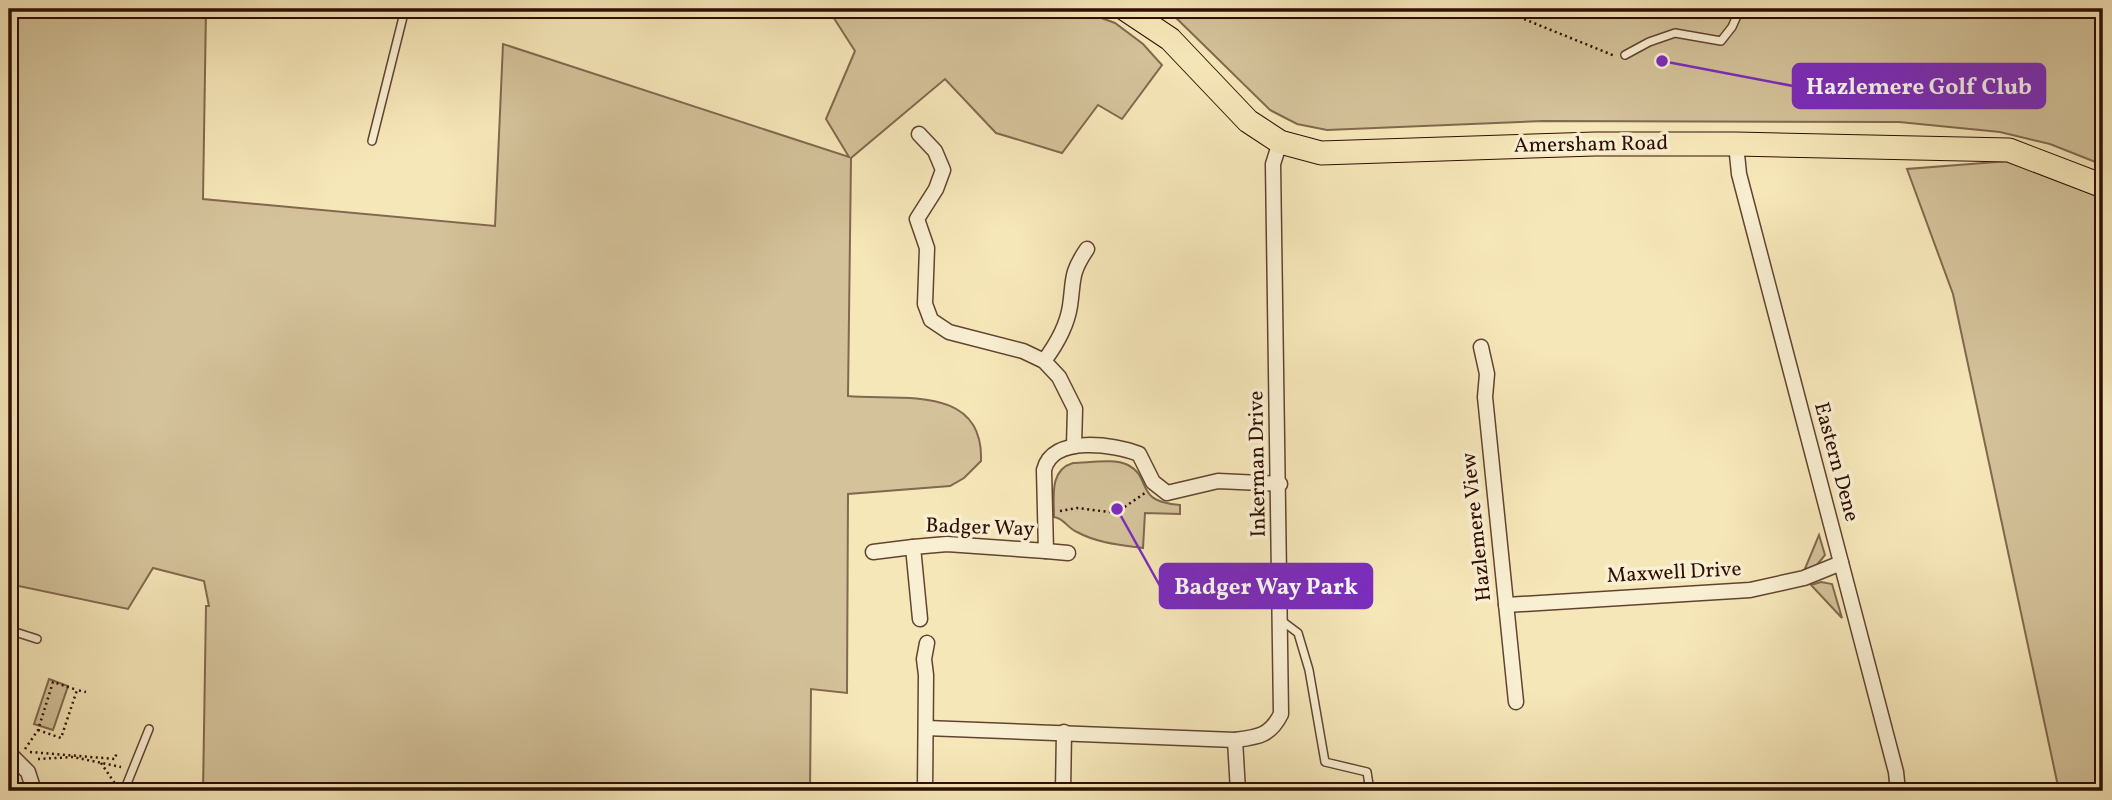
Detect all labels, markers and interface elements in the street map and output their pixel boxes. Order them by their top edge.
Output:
callout: Hazlemere Golf Club [1793,64,2045,108]
text: Hazlemere Golf Club [1806,72,2032,104]
street label: Amersham Road [1514,129,1668,161]
street label: Inkerman Drive [1242,390,1274,538]
street label: Eastern Dene [1806,399,1866,525]
street label: Hazlemere View [1455,451,1499,603]
street label: Badger Way [925,512,1036,544]
street label: Maxwell Drive [1606,555,1742,591]
callout: Badger Way Park [1160,564,1372,608]
text: Badger Way Park [1174,572,1358,604]

